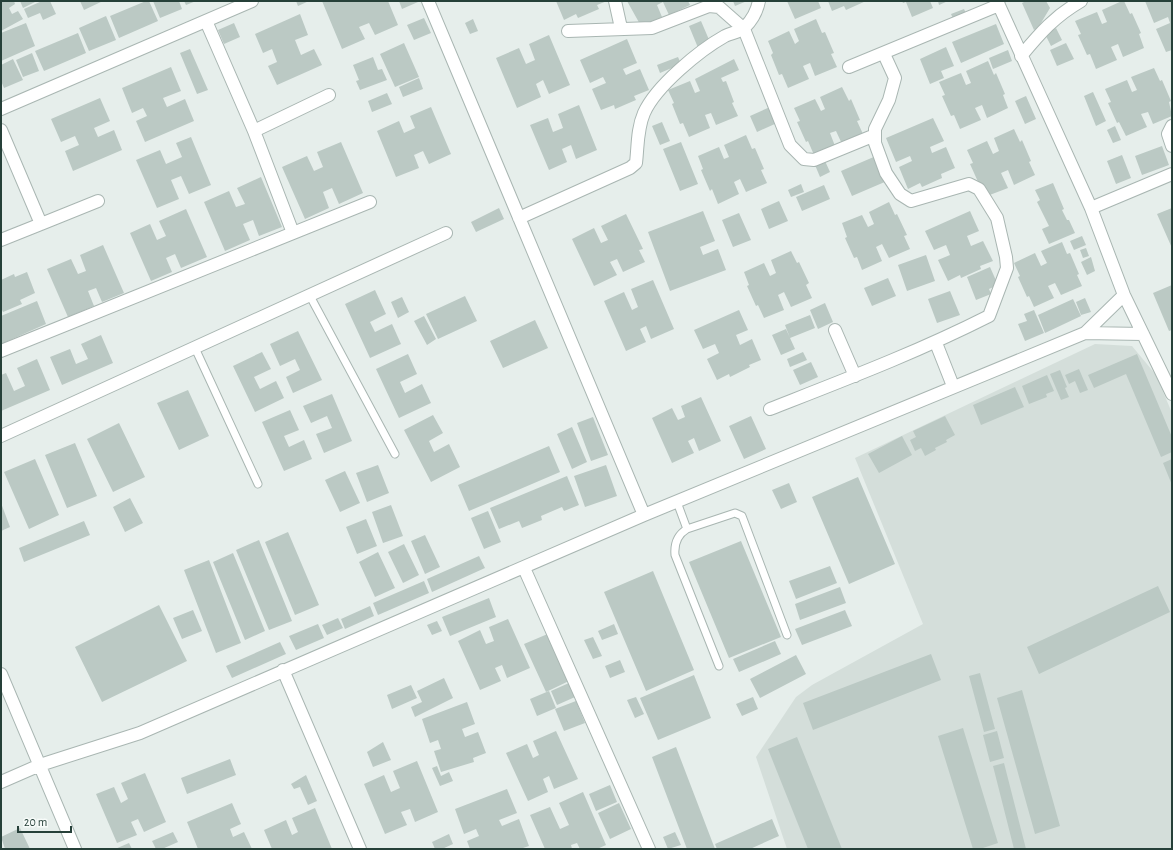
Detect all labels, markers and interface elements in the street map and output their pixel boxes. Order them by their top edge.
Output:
scale bar [18,808,71,834]
text: 20 m [24,816,47,828]

